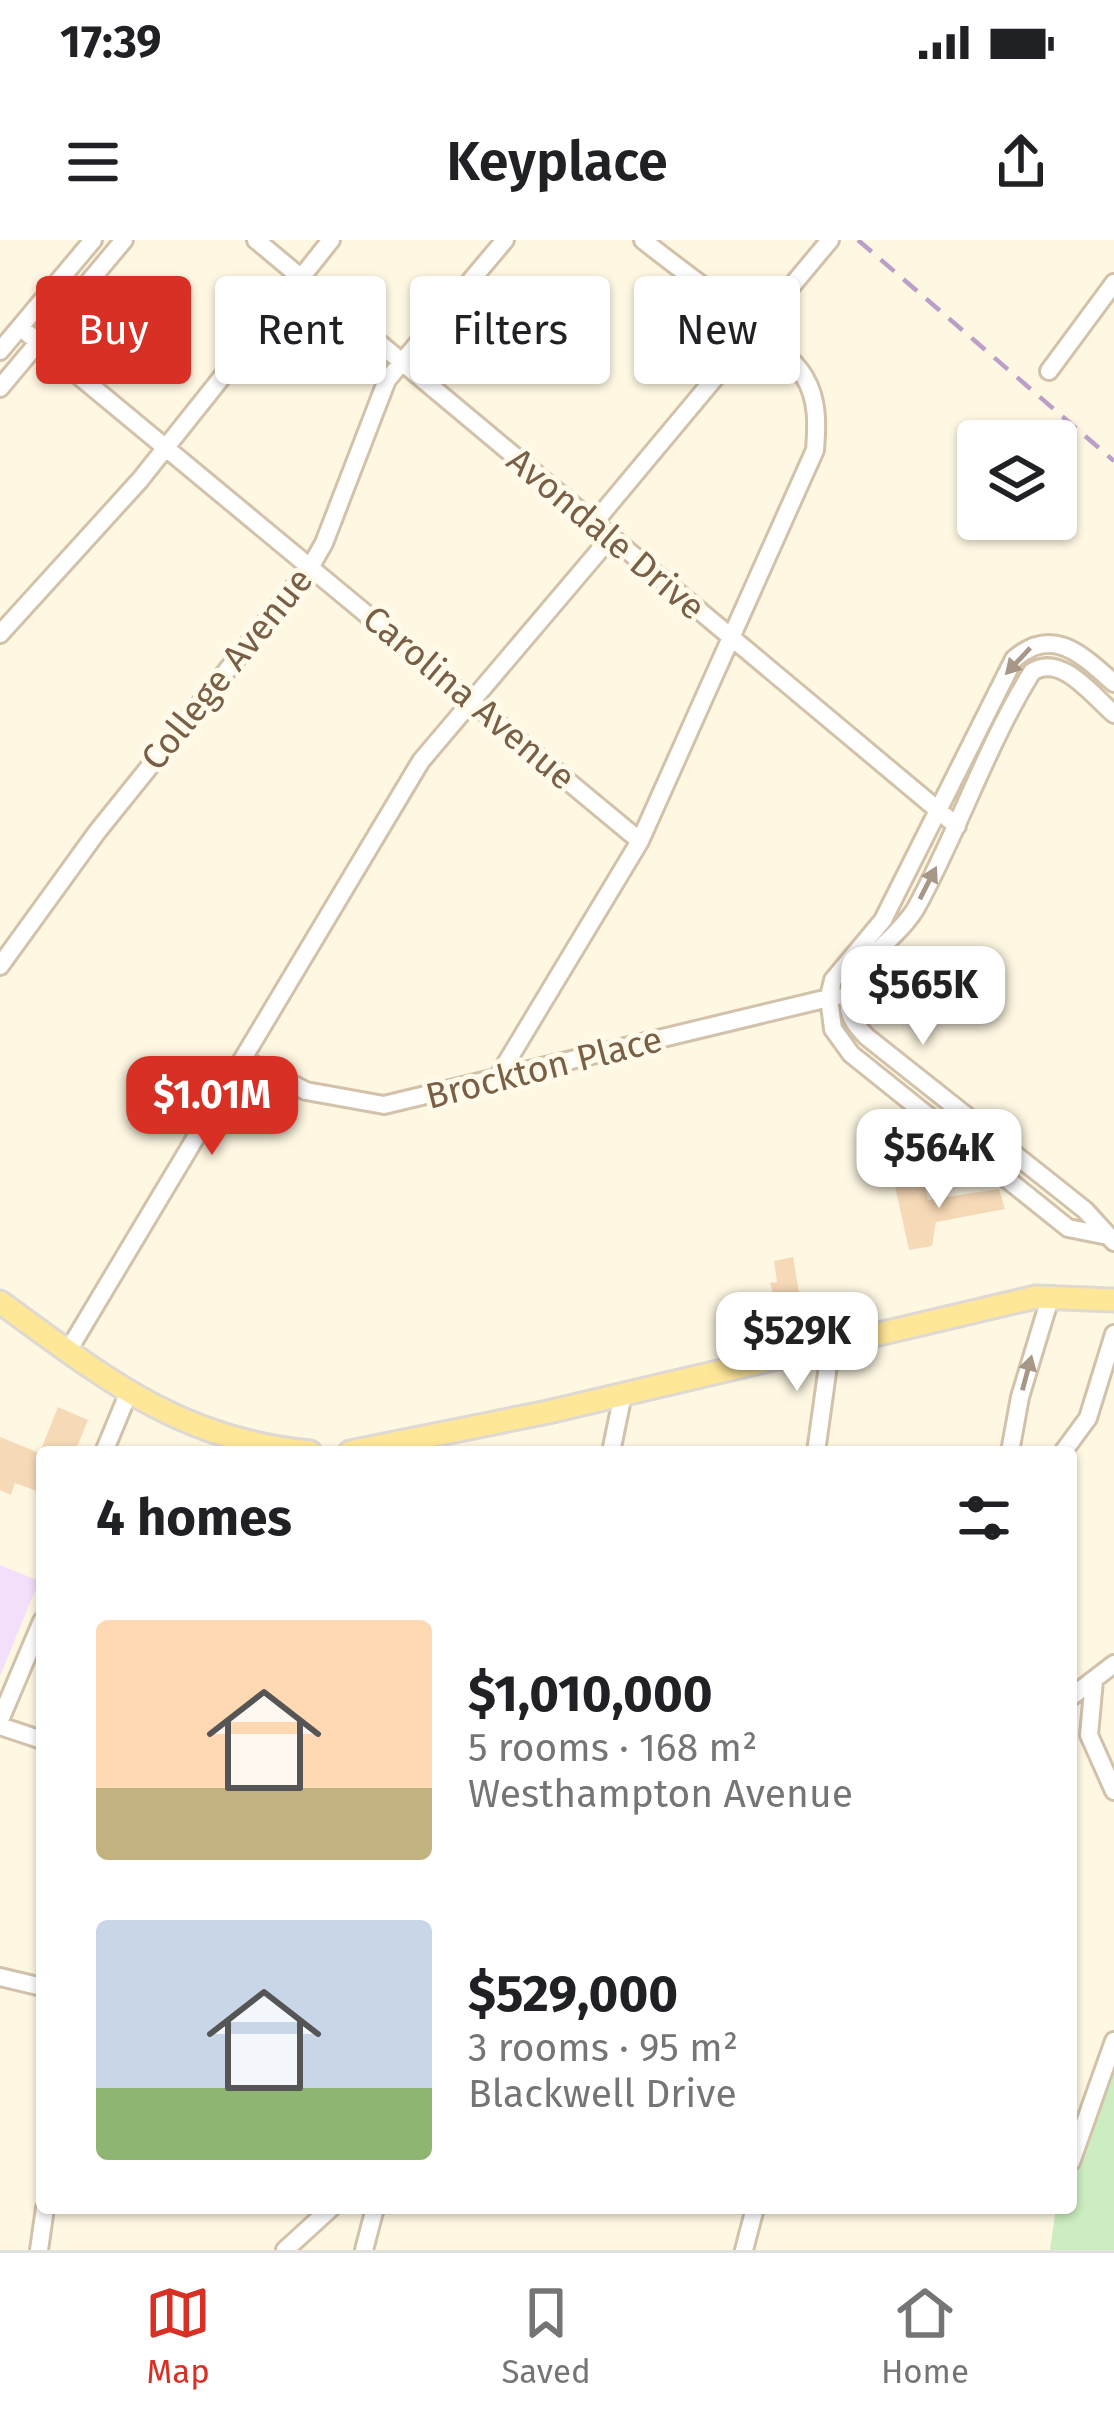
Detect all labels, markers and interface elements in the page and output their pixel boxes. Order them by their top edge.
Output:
text: 17:39 [60,15,162,69]
icon: menu [60,129,126,195]
icon: share [988,129,1054,195]
text: Keyplace [446,130,668,194]
chip: Buy [36,276,191,384]
chip: Rent [215,276,386,384]
chip: Filters [410,276,610,384]
chip: New [634,276,800,384]
map controls [957,420,1077,540]
button: layers [957,420,1077,540]
street label: Avondale Drive [498,438,714,630]
street label: College Avenue [132,559,322,779]
street label: Carolina Avenue [354,596,584,800]
one-way arrow [1005,646,1032,675]
one-way arrow [918,866,938,901]
pin: $565K [839,946,1007,1048]
text: $565K [868,962,978,1008]
street label: Brockton Place [421,1017,667,1119]
pin: $1.01M [114,1056,310,1158]
text: $1.01M [153,1072,271,1118]
pin: $564K [855,1109,1023,1211]
text: $564K [883,1125,995,1171]
pin: $529K [713,1292,881,1394]
text: $529K [743,1308,851,1354]
one-way arrow [1018,1354,1037,1391]
icon: filters [951,1485,1017,1551]
text: 4 homes [96,1487,292,1549]
text: $1,010,000 [468,1663,713,1725]
icon: home [192,1668,336,1812]
text: 5 rooms · 168 m² [468,1725,757,1771]
text: Westhampton Avenue [468,1771,853,1817]
text: $529,000 [468,1963,678,2025]
icon: home [192,1968,336,2112]
text: 3 rooms · 95 m² [468,2025,738,2071]
text: Blackwell Drive [468,2071,737,2117]
tab: Map [145,2280,211,2392]
tab: Saved [501,2280,591,2392]
tab: Home [881,2280,969,2392]

